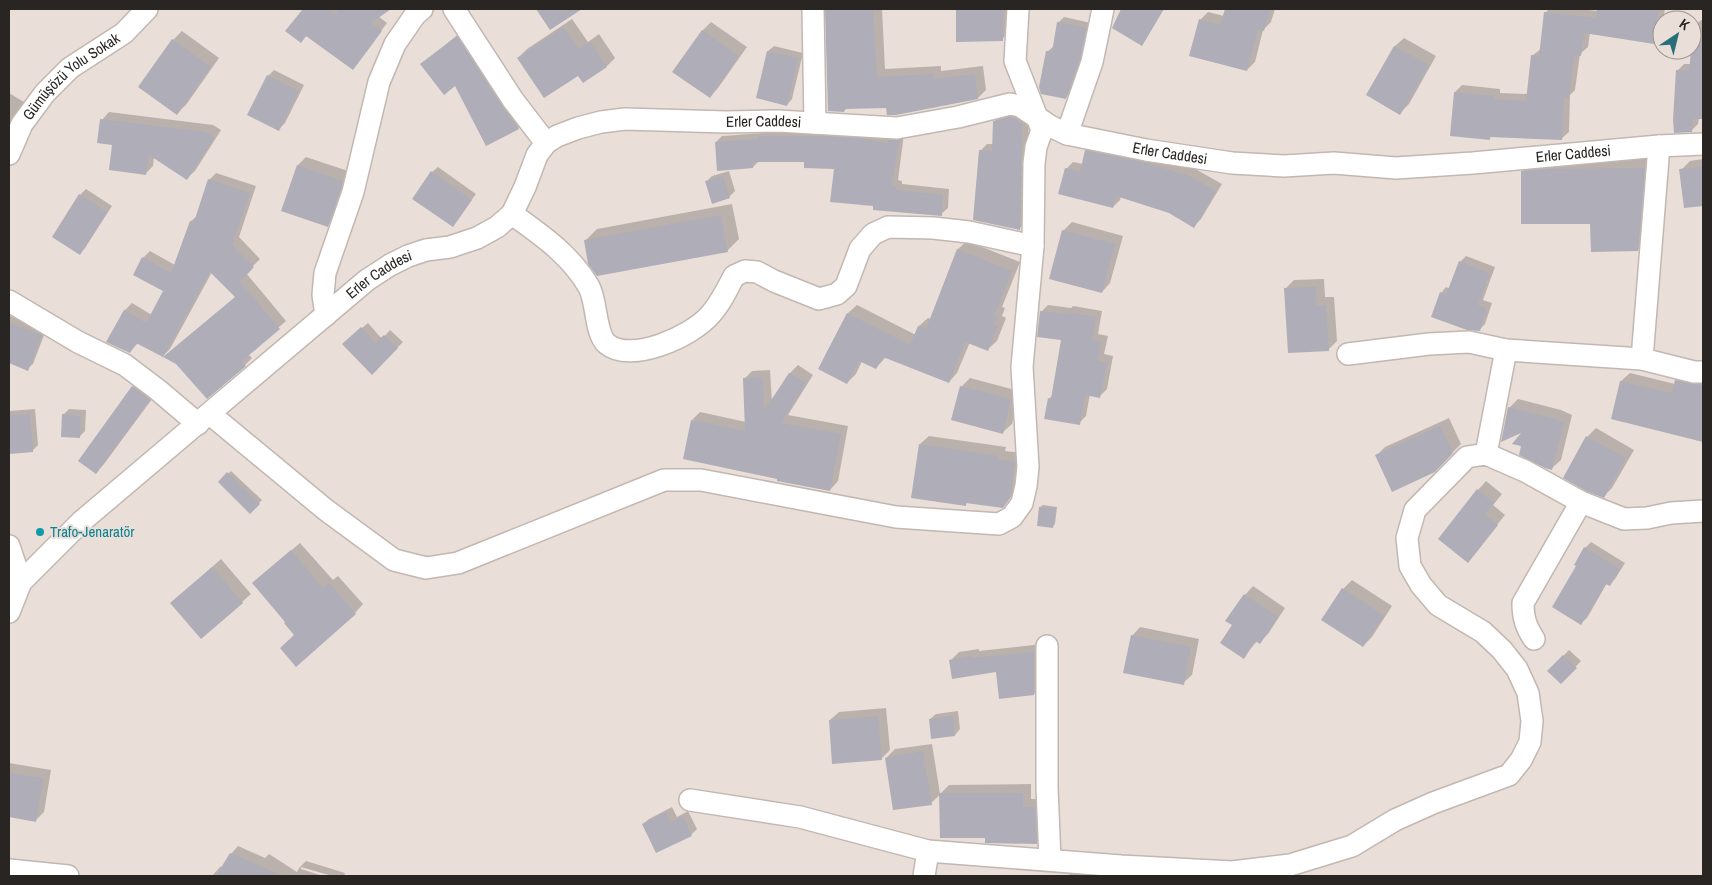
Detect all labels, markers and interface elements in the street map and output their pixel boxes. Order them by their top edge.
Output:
north arrow [1652,10,1702,60]
text: K [1676,15,1694,35]
street label: Gümüşözü Yolu Sokak [18,27,124,124]
street label: Erler Caddesi [726,110,802,132]
street label: Erler Caddesi [1131,137,1209,169]
street label: Erler Caddesi [1535,139,1612,167]
street label: Erler Caddesi [341,245,414,303]
place label: Trafo-Jenaratör [50,521,134,542]
marker: Trafo-Jenaratör [34,526,46,538]

